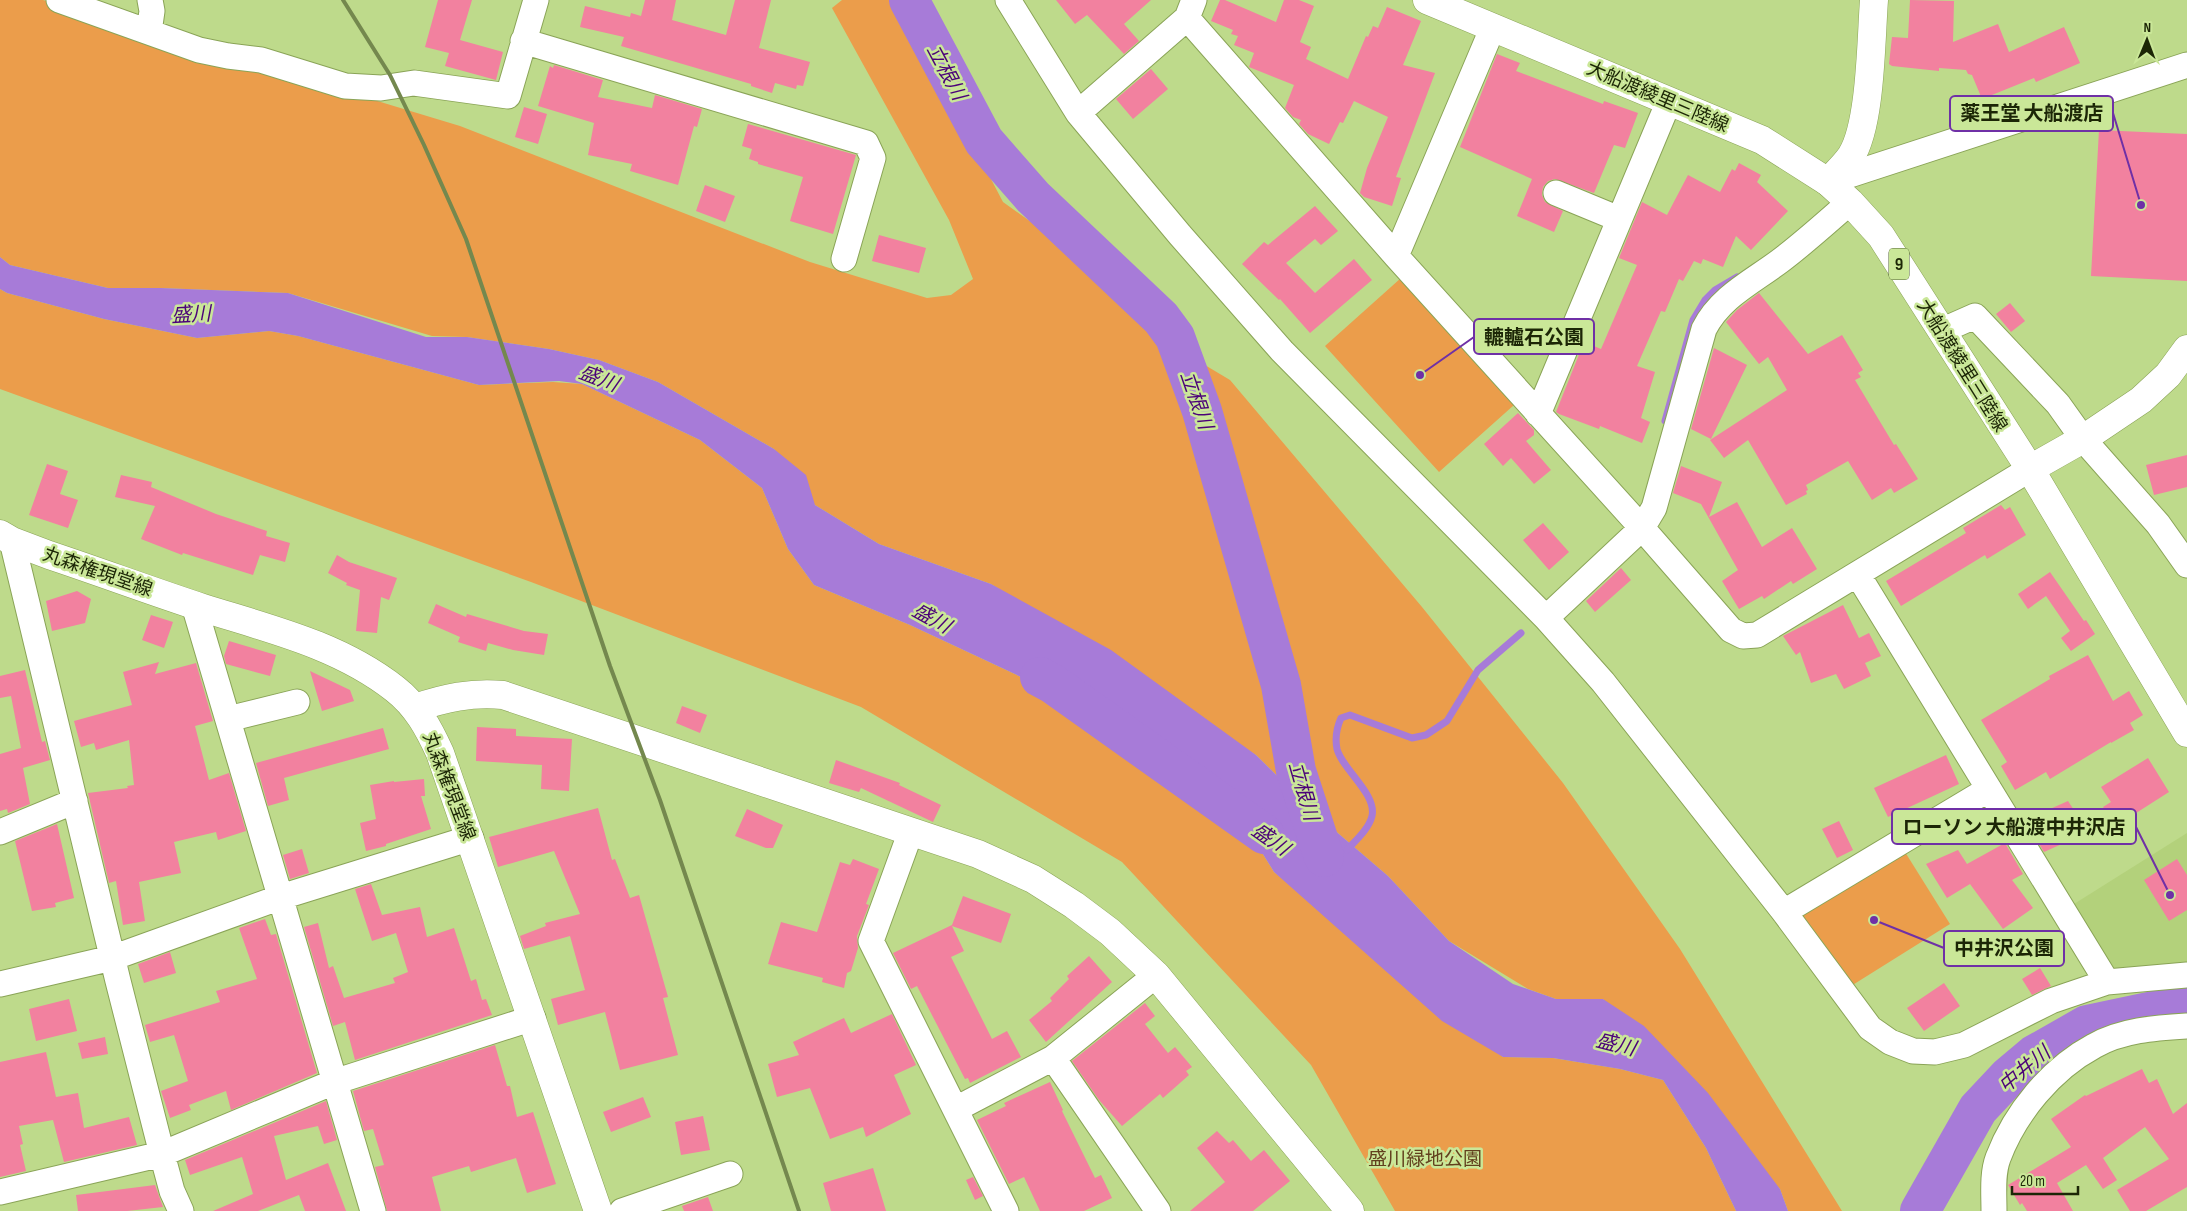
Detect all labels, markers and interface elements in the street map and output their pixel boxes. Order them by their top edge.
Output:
north arrow [2122,15,2172,65]
text: N [2143,19,2151,36]
water label: 立根川 [921,40,972,106]
street label: 大船渡綾里三陸線 [1583,57,1732,138]
callout: 薬王堂 大船渡店 [1950,96,2113,131]
text: 薬王堂 大船渡店 [1960,102,2104,126]
road number: 9 [1889,248,1909,280]
street label: 大船渡綾里三陸線 [1912,295,2012,436]
water label: 盛川 [170,302,214,328]
callout: 轆轤石公園 [1474,319,1594,354]
text: 轆轤石公園 [1484,326,1584,350]
water label: 盛川 [576,361,623,398]
water label: 立根川 [1175,368,1218,434]
street label: 丸森権現堂線 [40,543,155,602]
water label: 盛川 [908,599,957,640]
street label: 丸森権現堂線 [417,729,480,844]
water label: 立根川 [1283,759,1323,825]
callout: ローソン 大船渡中井沢店 [1892,809,2136,844]
text: ローソン 大船渡中井沢店 [1902,816,2126,840]
water label: 盛川 [1247,819,1295,862]
callout: 中井沢公園 [1944,931,2064,966]
text: 中井沢公園 [1954,937,2054,961]
water label: 盛川 [1593,1028,1640,1062]
water label: 中井川 [1994,1040,2057,1098]
park label: 盛川緑地公園 [1368,1148,1482,1171]
scale bar [2012,1164,2078,1196]
text: 20 m [2020,1172,2045,1191]

